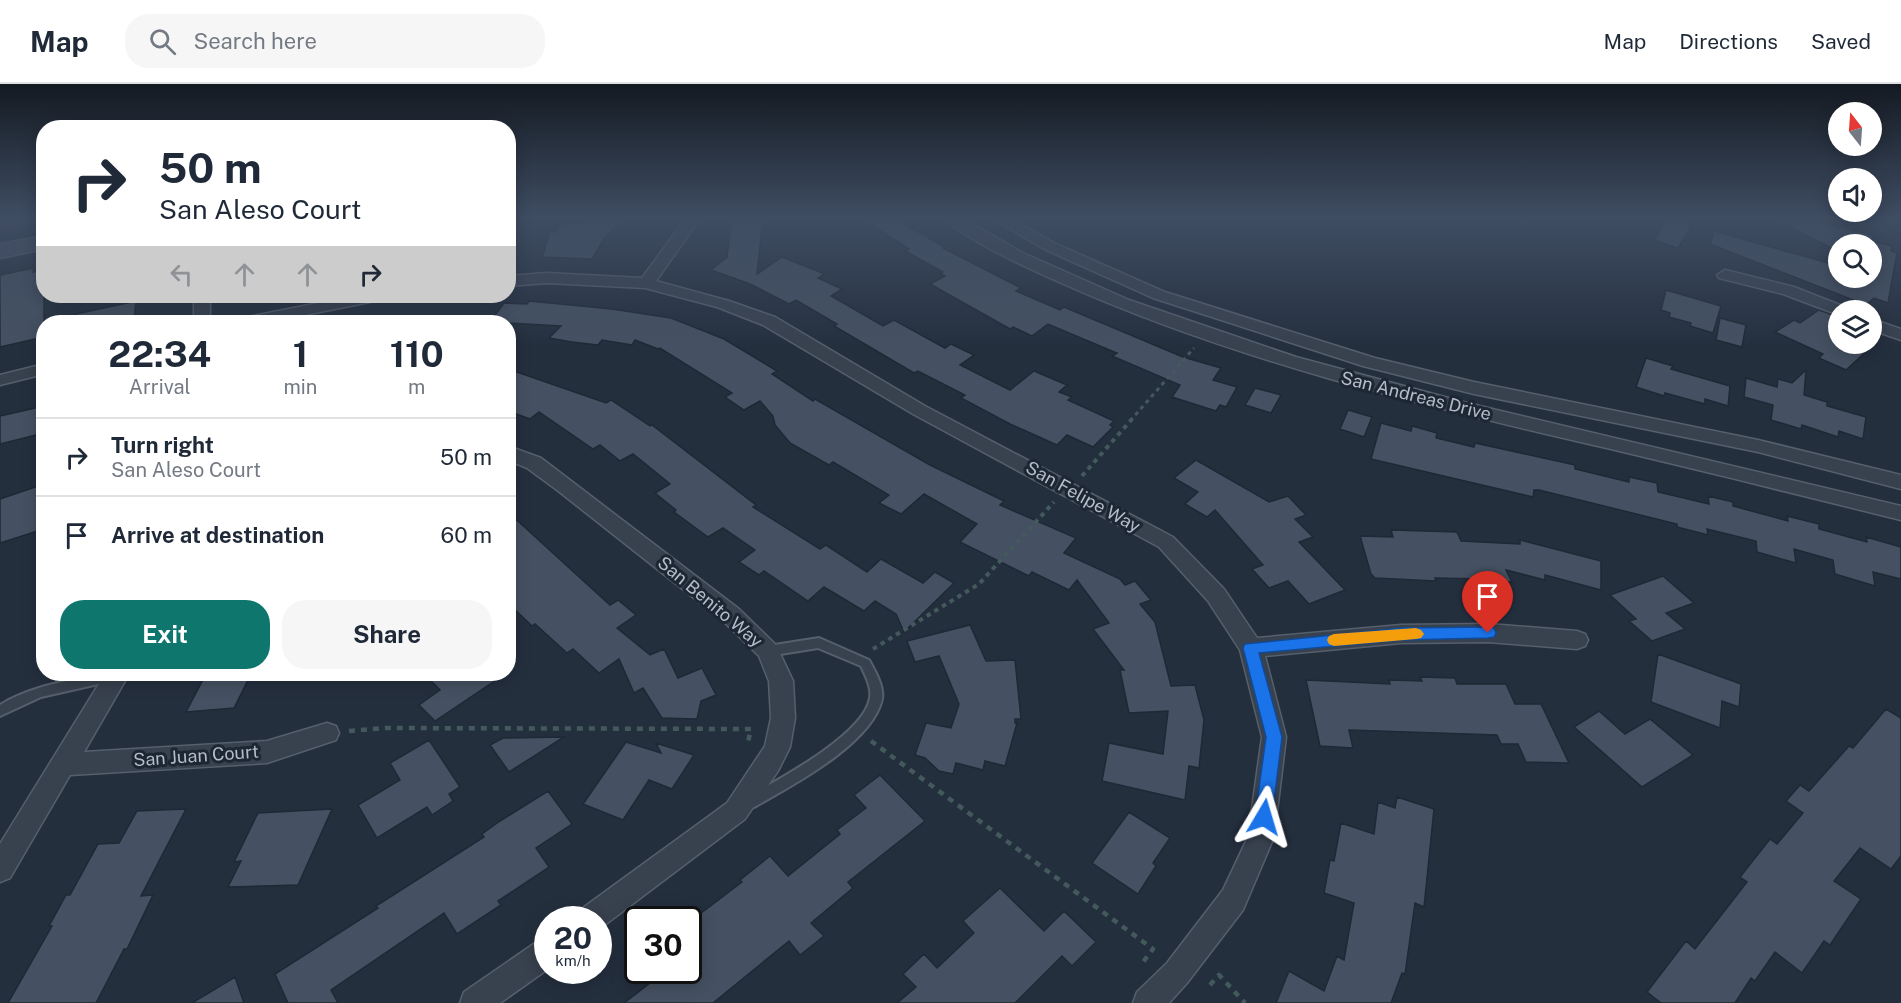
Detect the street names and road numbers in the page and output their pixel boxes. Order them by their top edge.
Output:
street label: San Andreas Drive [1339,367,1493,424]
street label: San Felipe Way [1022,456,1144,537]
street label: San Benito Way [654,552,767,652]
street label: San Juan Court [133,741,259,770]

